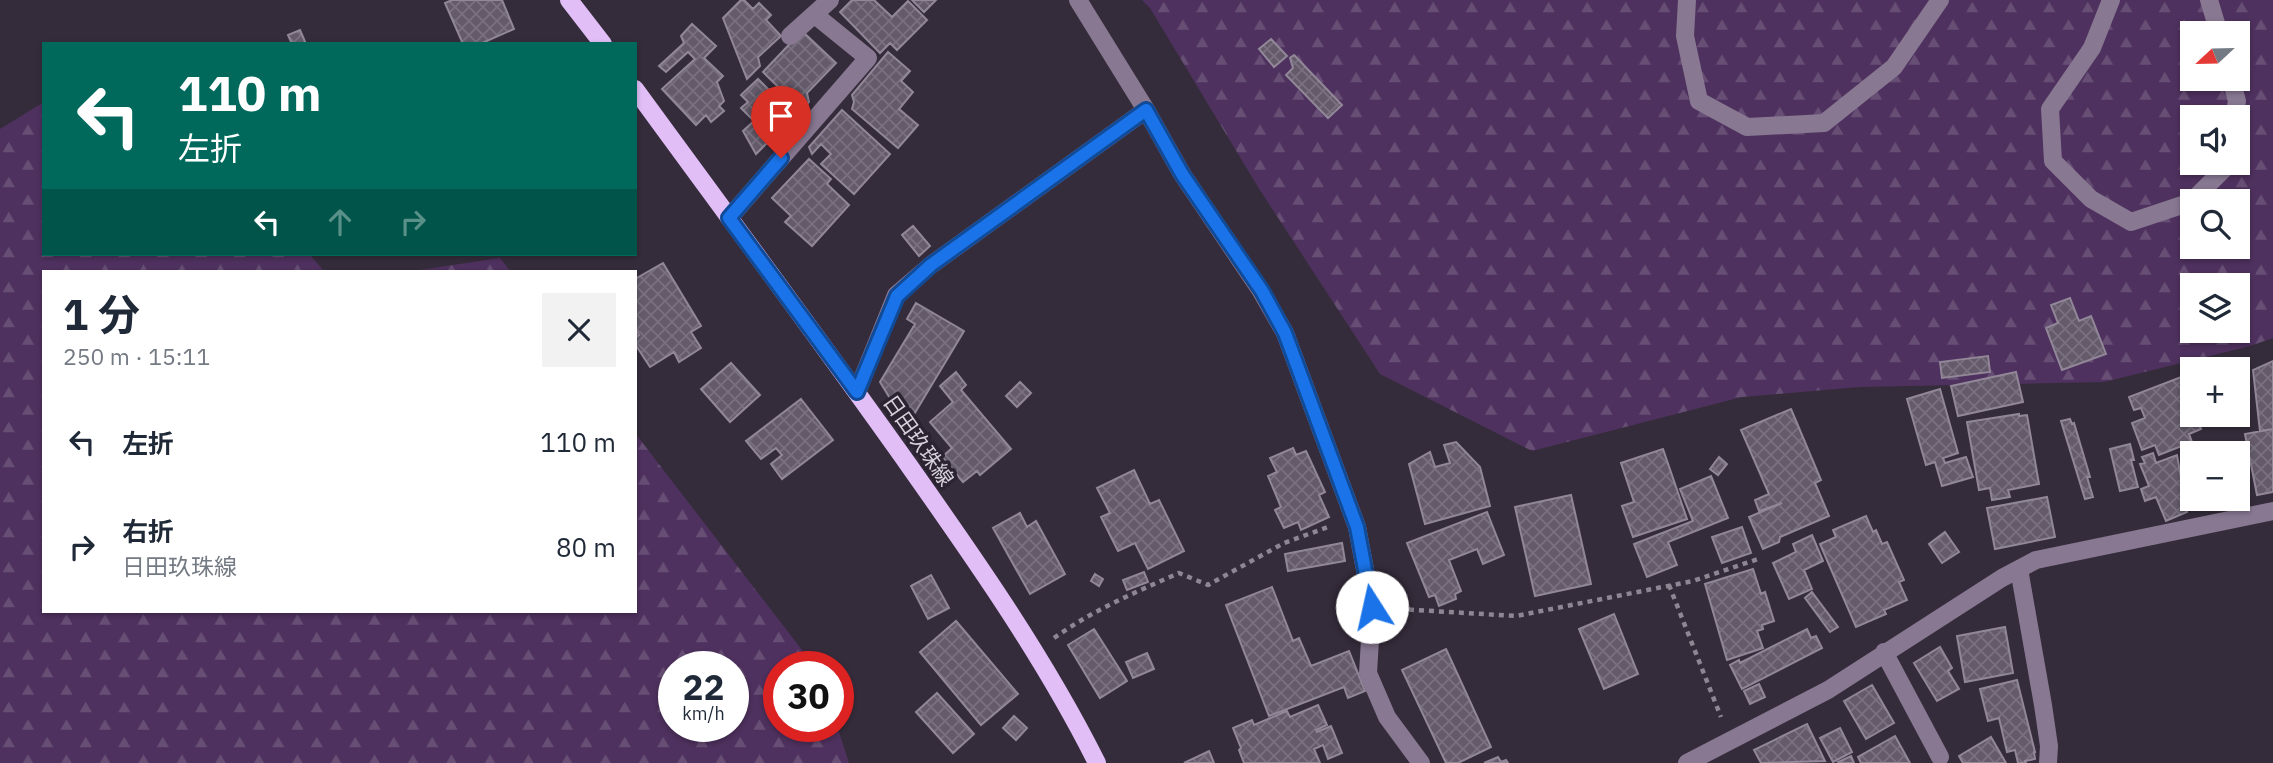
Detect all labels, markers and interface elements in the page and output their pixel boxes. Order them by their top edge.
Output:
north arrow [2180,21,2250,91]
map controls [2180,21,2250,511]
text: 110 m [178,61,322,124]
icon: left [63,70,154,161]
pin [751,86,811,158]
icon: arrive [762,97,800,135]
button: sound [2180,105,2250,175]
text: 左折 [178,127,242,169]
button: search [2180,189,2250,259]
icon: left [248,203,286,241]
icon: ahead [321,203,359,241]
icon: right [394,203,432,241]
button: layers [2180,273,2250,343]
text: 1 分 [63,287,140,342]
button: close [542,293,616,367]
text: 250 m · 15:11 [63,341,210,371]
button: + [2180,357,2250,427]
street label: 日田玖珠線 [877,389,961,491]
icon: left [63,423,101,461]
text: 110 m [540,425,616,459]
text: 左折 [122,426,174,460]
button: − [2180,441,2250,511]
text: 右折 [122,514,174,548]
icon: right [63,528,101,566]
text: 80 m [556,530,616,564]
text: 日田玖珠線 [122,551,237,581]
position arrow [1335,570,1409,644]
speed limit sign: 30 [763,651,854,742]
text: 22 [682,664,725,710]
text: km/h [682,702,725,725]

